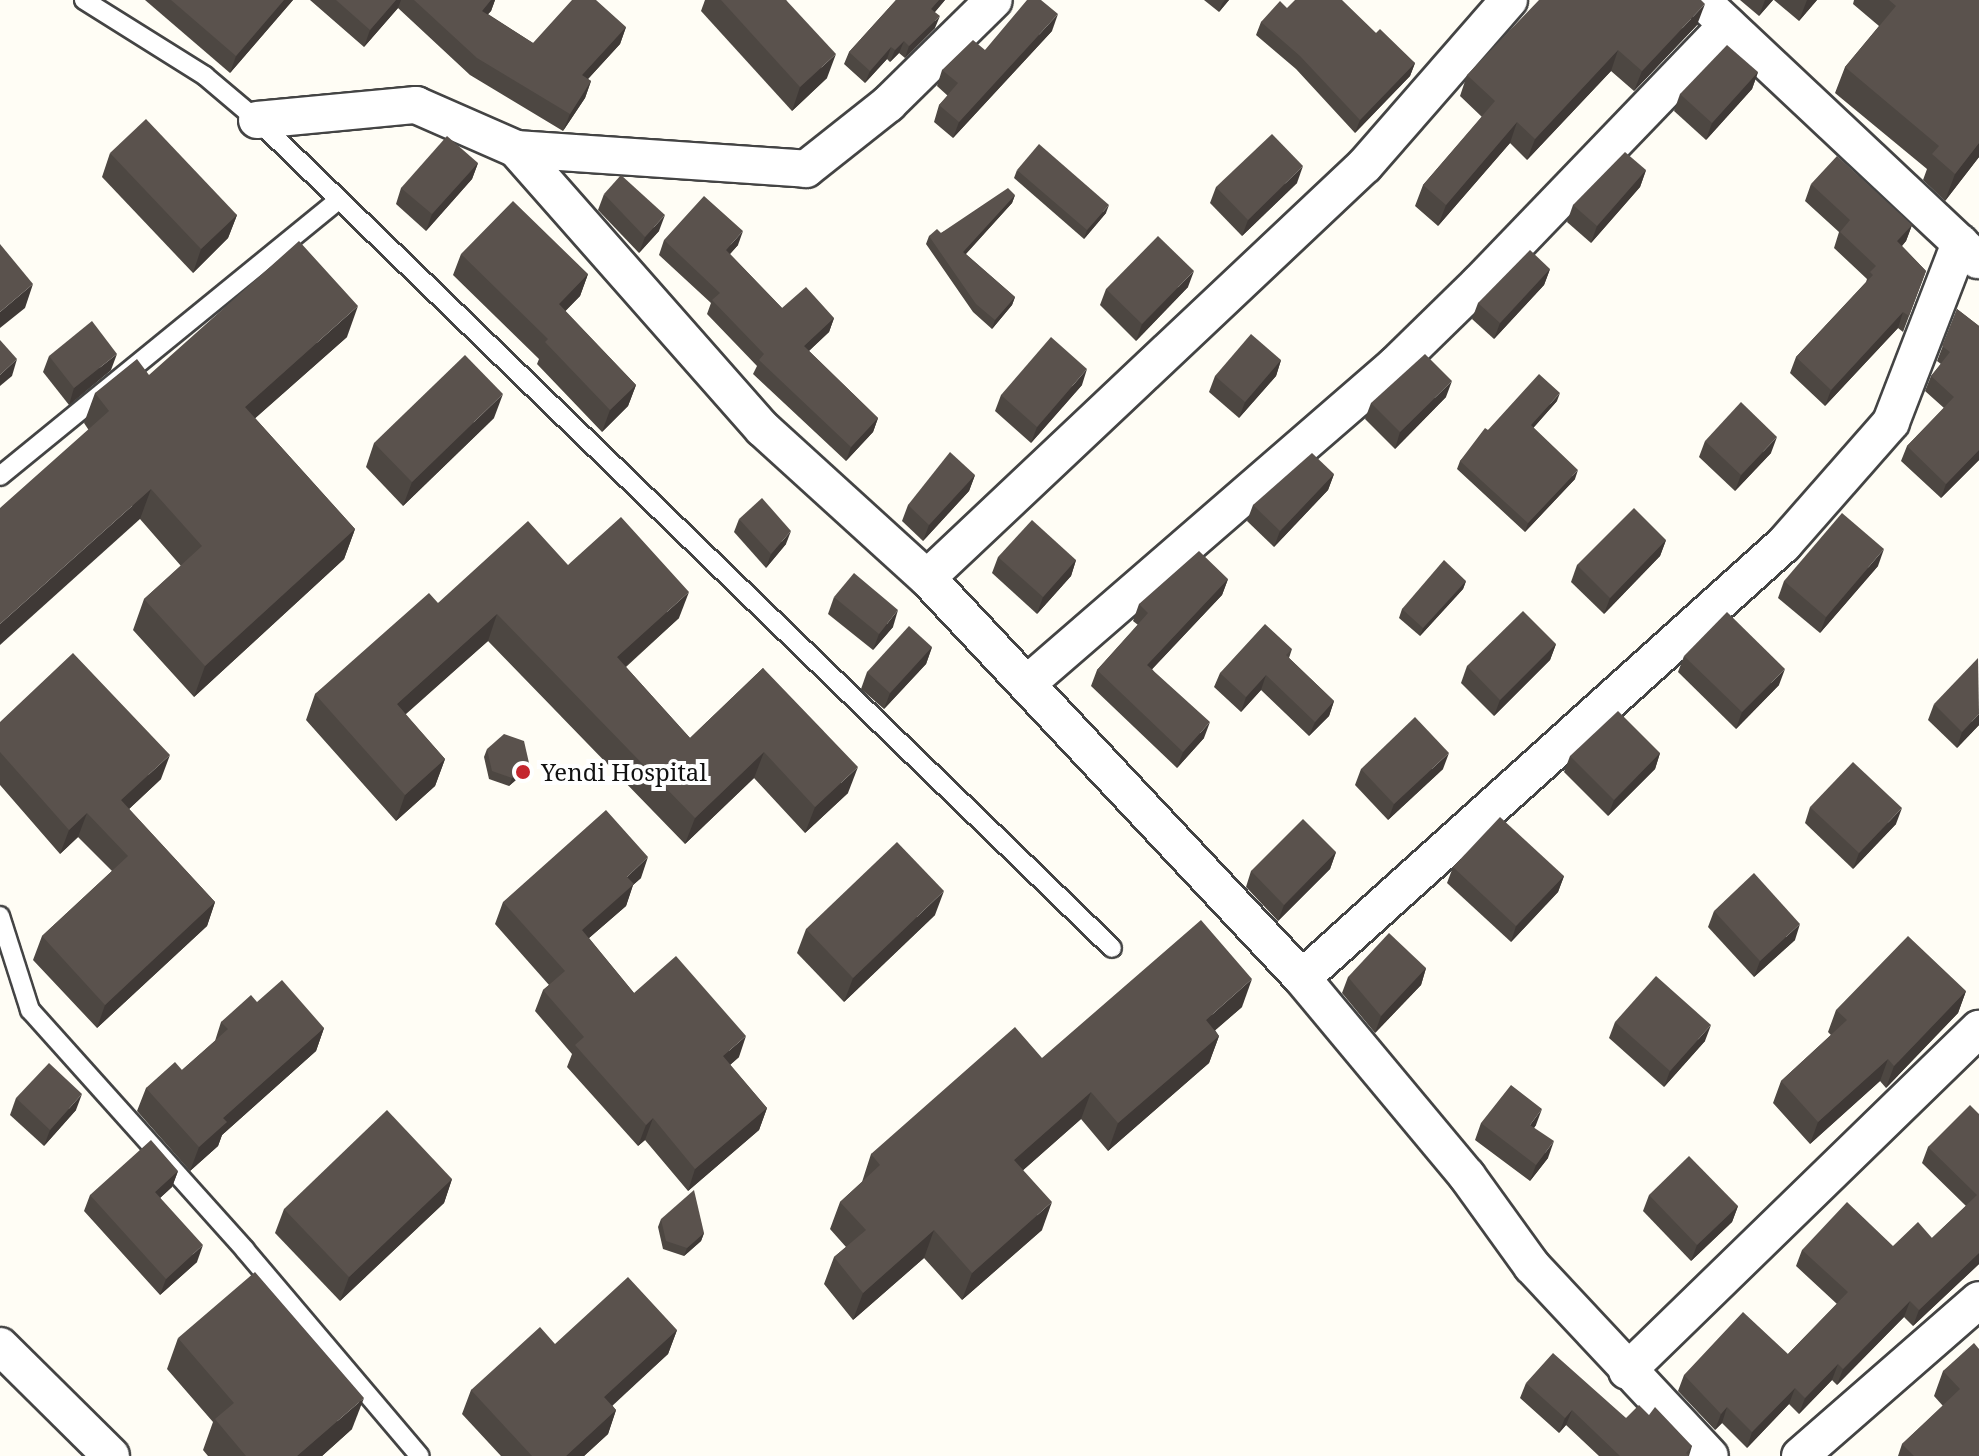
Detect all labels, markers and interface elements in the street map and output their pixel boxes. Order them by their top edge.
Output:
place label: Yendi Hospital [541,758,707,786]
marker: Yendi Hospital [512,761,534,783]

